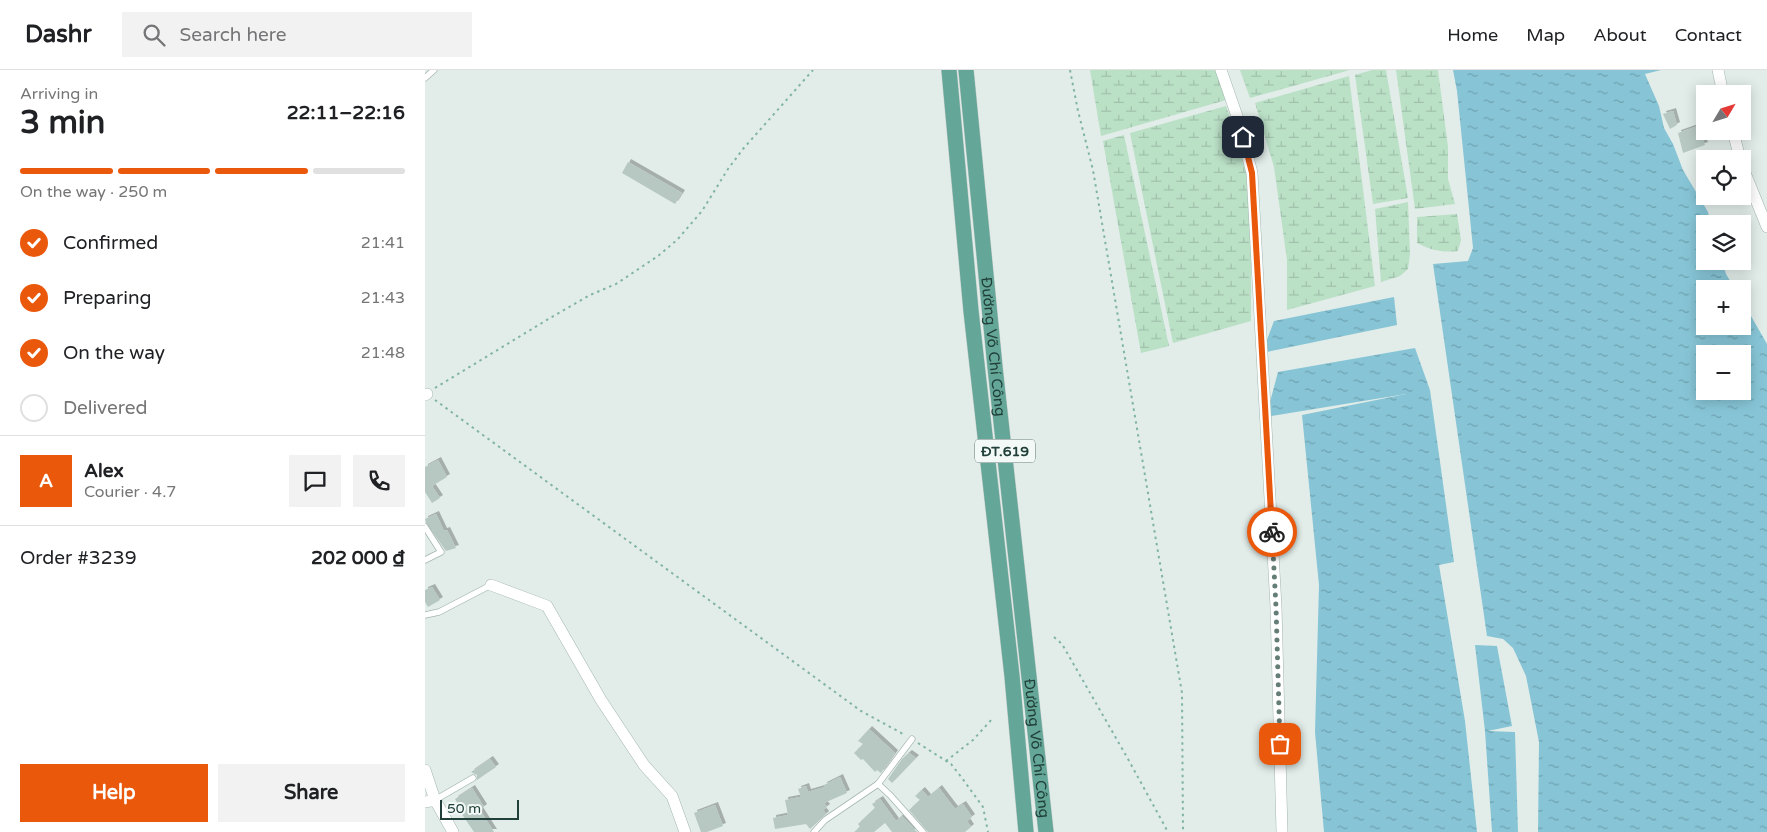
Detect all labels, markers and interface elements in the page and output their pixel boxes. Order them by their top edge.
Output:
search box [122,12,472,57]
text: Dashr [25,20,92,49]
icon: search [140,21,168,49]
text: Search here [180,24,286,46]
text: Home [1447,24,1498,46]
text: Map [1526,24,1565,46]
text: About [1593,24,1647,46]
text: Contact [1675,24,1742,46]
text: Arriving in [20,84,98,104]
north arrow [1696,85,1751,140]
map controls [1696,85,1751,400]
text: 22:11–22:16 [287,102,405,124]
text: 3 min [20,104,105,142]
pin [1222,116,1264,158]
icon: home [1229,123,1257,151]
button: locate [1696,150,1751,205]
text: On the way · 250 m [20,182,167,202]
button: layers [1696,215,1751,270]
icon: check [20,229,48,257]
text: Confirmed [63,232,158,254]
text: 21:41 [361,233,405,253]
street label: Đường Võ Chí Công [977,276,1009,417]
button: + [1696,280,1751,335]
icon: check [20,284,48,312]
text: Preparing [63,287,152,309]
text: 21:43 [361,288,405,308]
icon: check [20,339,48,367]
text: On the way [63,342,165,364]
text: 21:48 [361,343,405,363]
button: − [1696,345,1751,400]
text: Delivered [63,397,148,419]
road number: ĐT.619 [975,440,1035,462]
button: chat [289,455,341,507]
button: phone [353,455,405,507]
text: Alex [84,460,124,482]
text: A [39,470,53,492]
text: Courier · 4.7 [84,482,176,502]
courier [1247,507,1297,557]
icon: bike [1258,518,1286,546]
text: Order #3239 [20,547,137,569]
text: 202 000 ₫ [311,547,405,569]
street label: Đường Võ Chí Công [1020,678,1053,819]
pin [1259,723,1301,765]
icon: bag [1266,730,1294,758]
button: Help [20,764,208,822]
button: Share [218,764,405,822]
scale bar [440,797,519,820]
text: 50 m [447,800,481,817]

